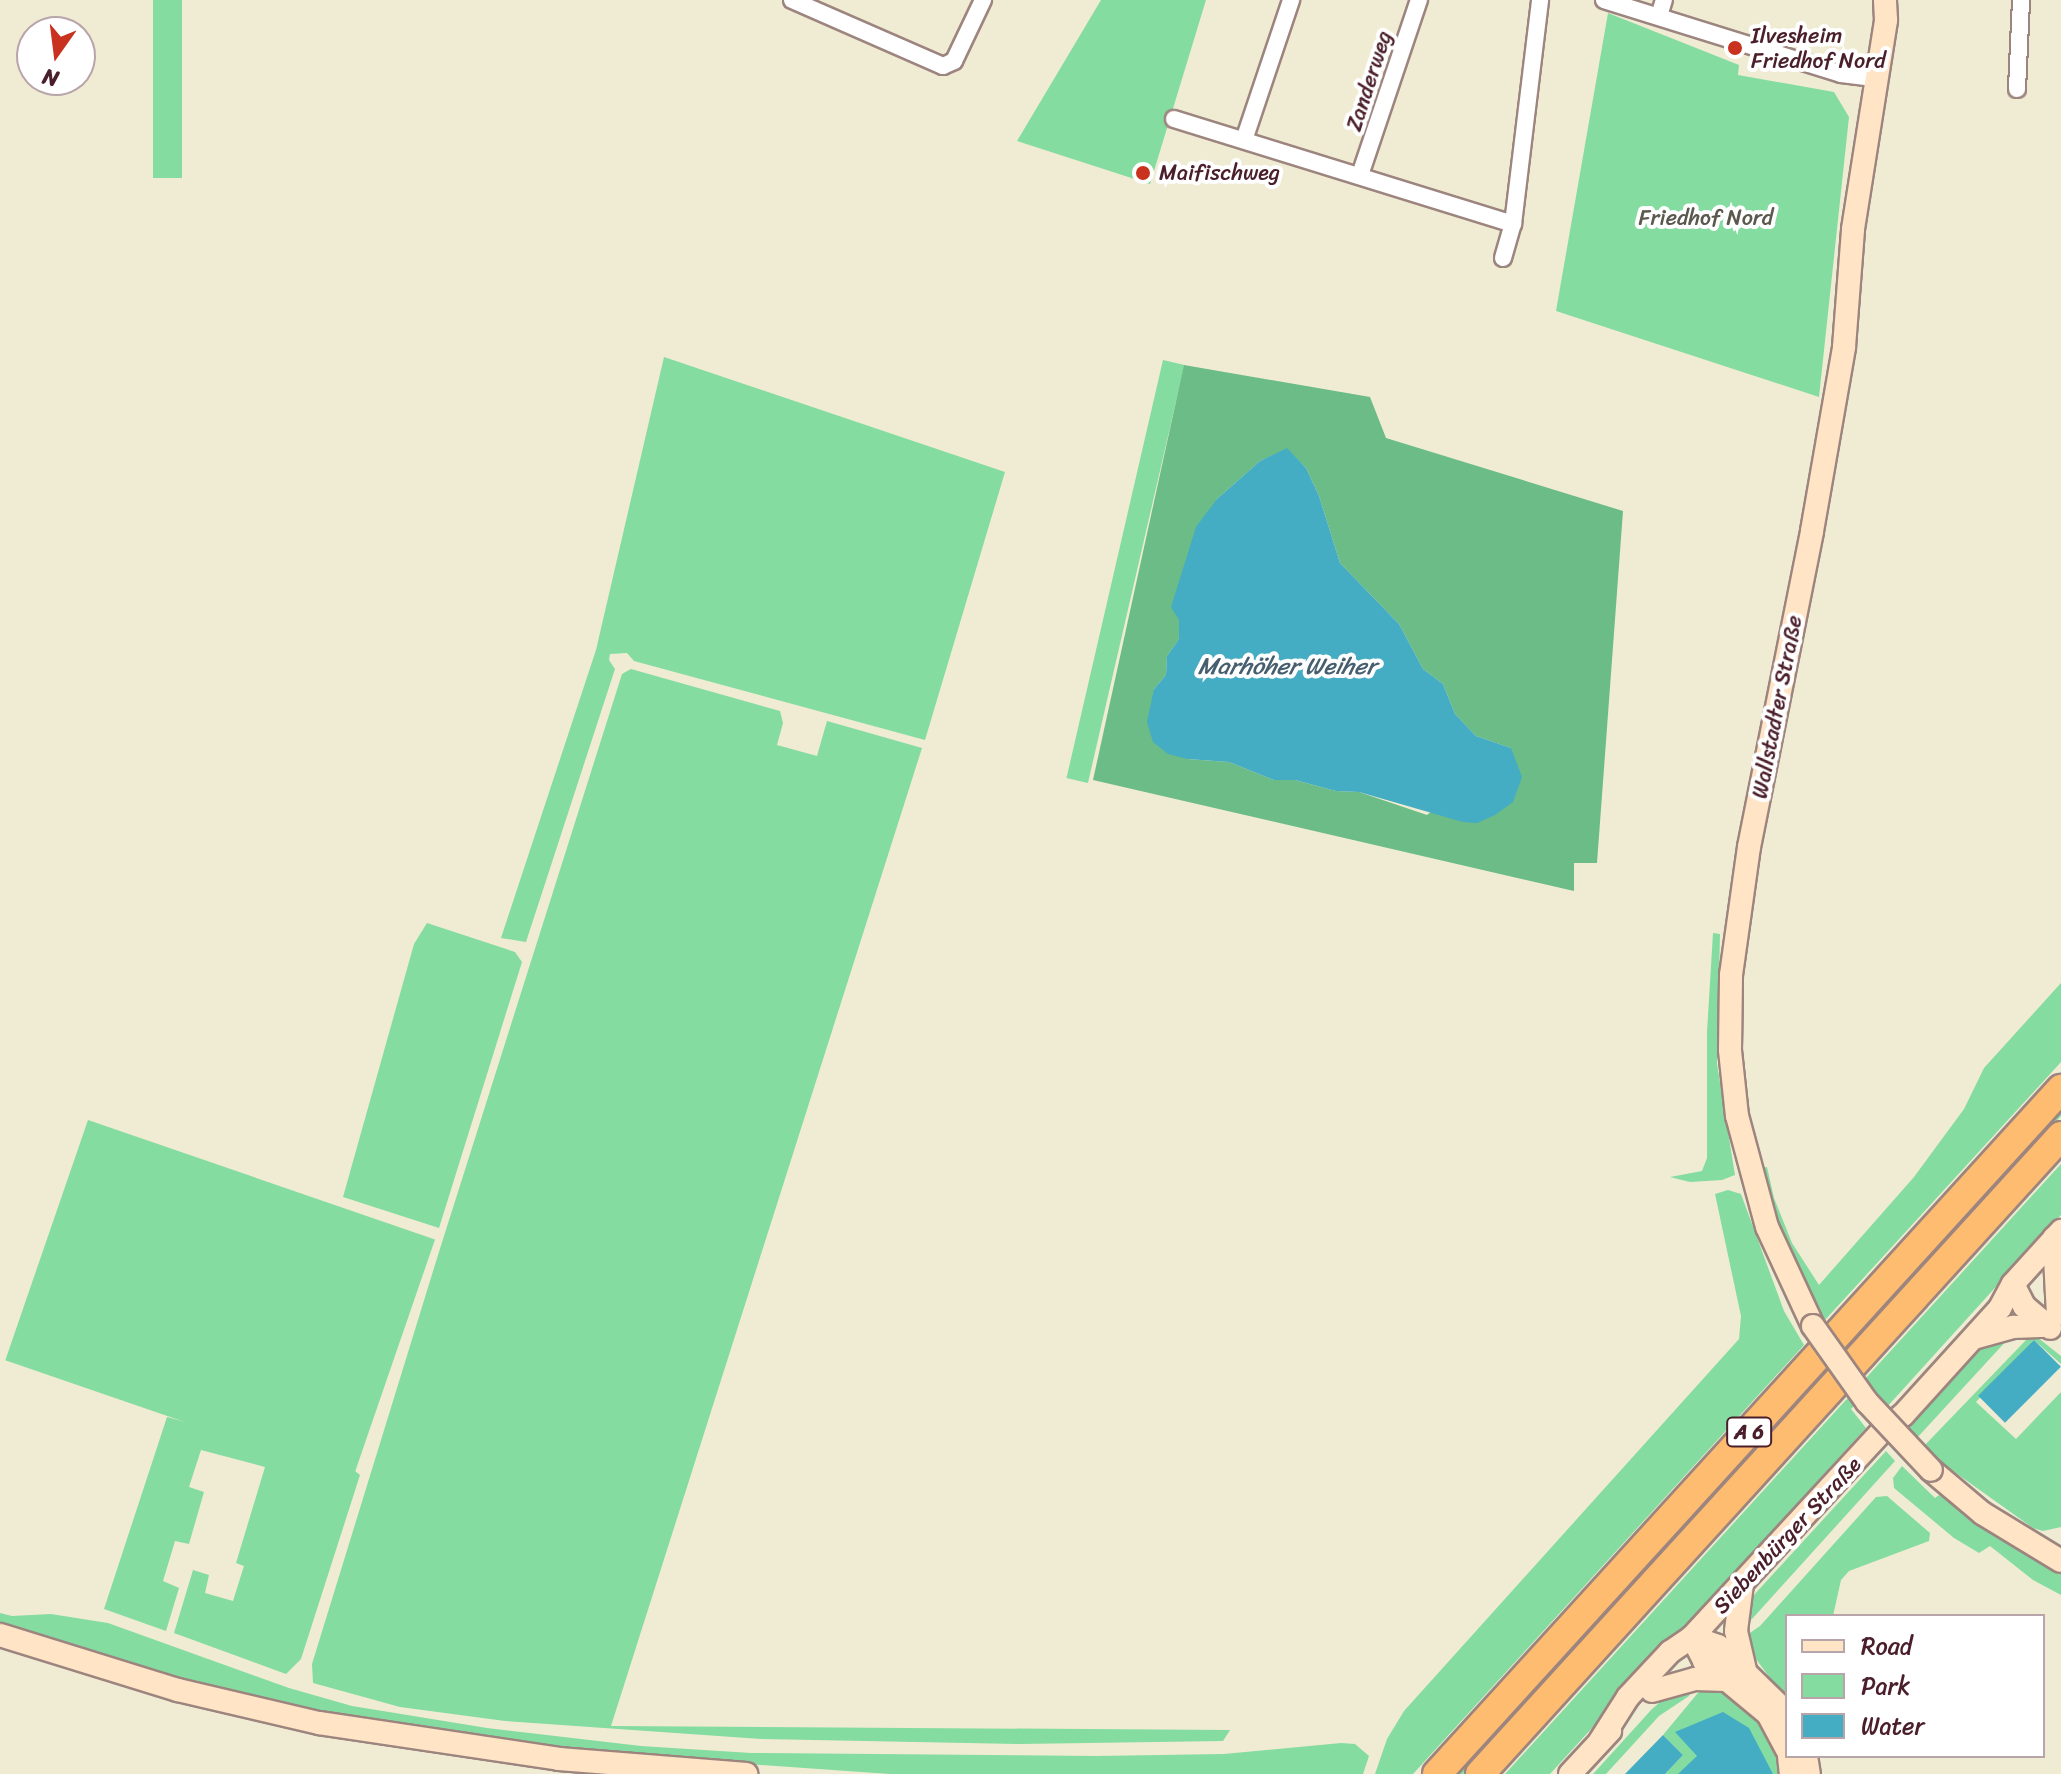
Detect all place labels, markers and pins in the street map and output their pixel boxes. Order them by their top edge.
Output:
place label: Ilvesheim Friedhof Nord [1751,22,1886,74]
marker: Ilvesheim Friedhof Nord [1726,39,1744,57]
place label: Maifischweg [1159,160,1280,186]
marker: Maifischweg [1134,164,1152,182]

